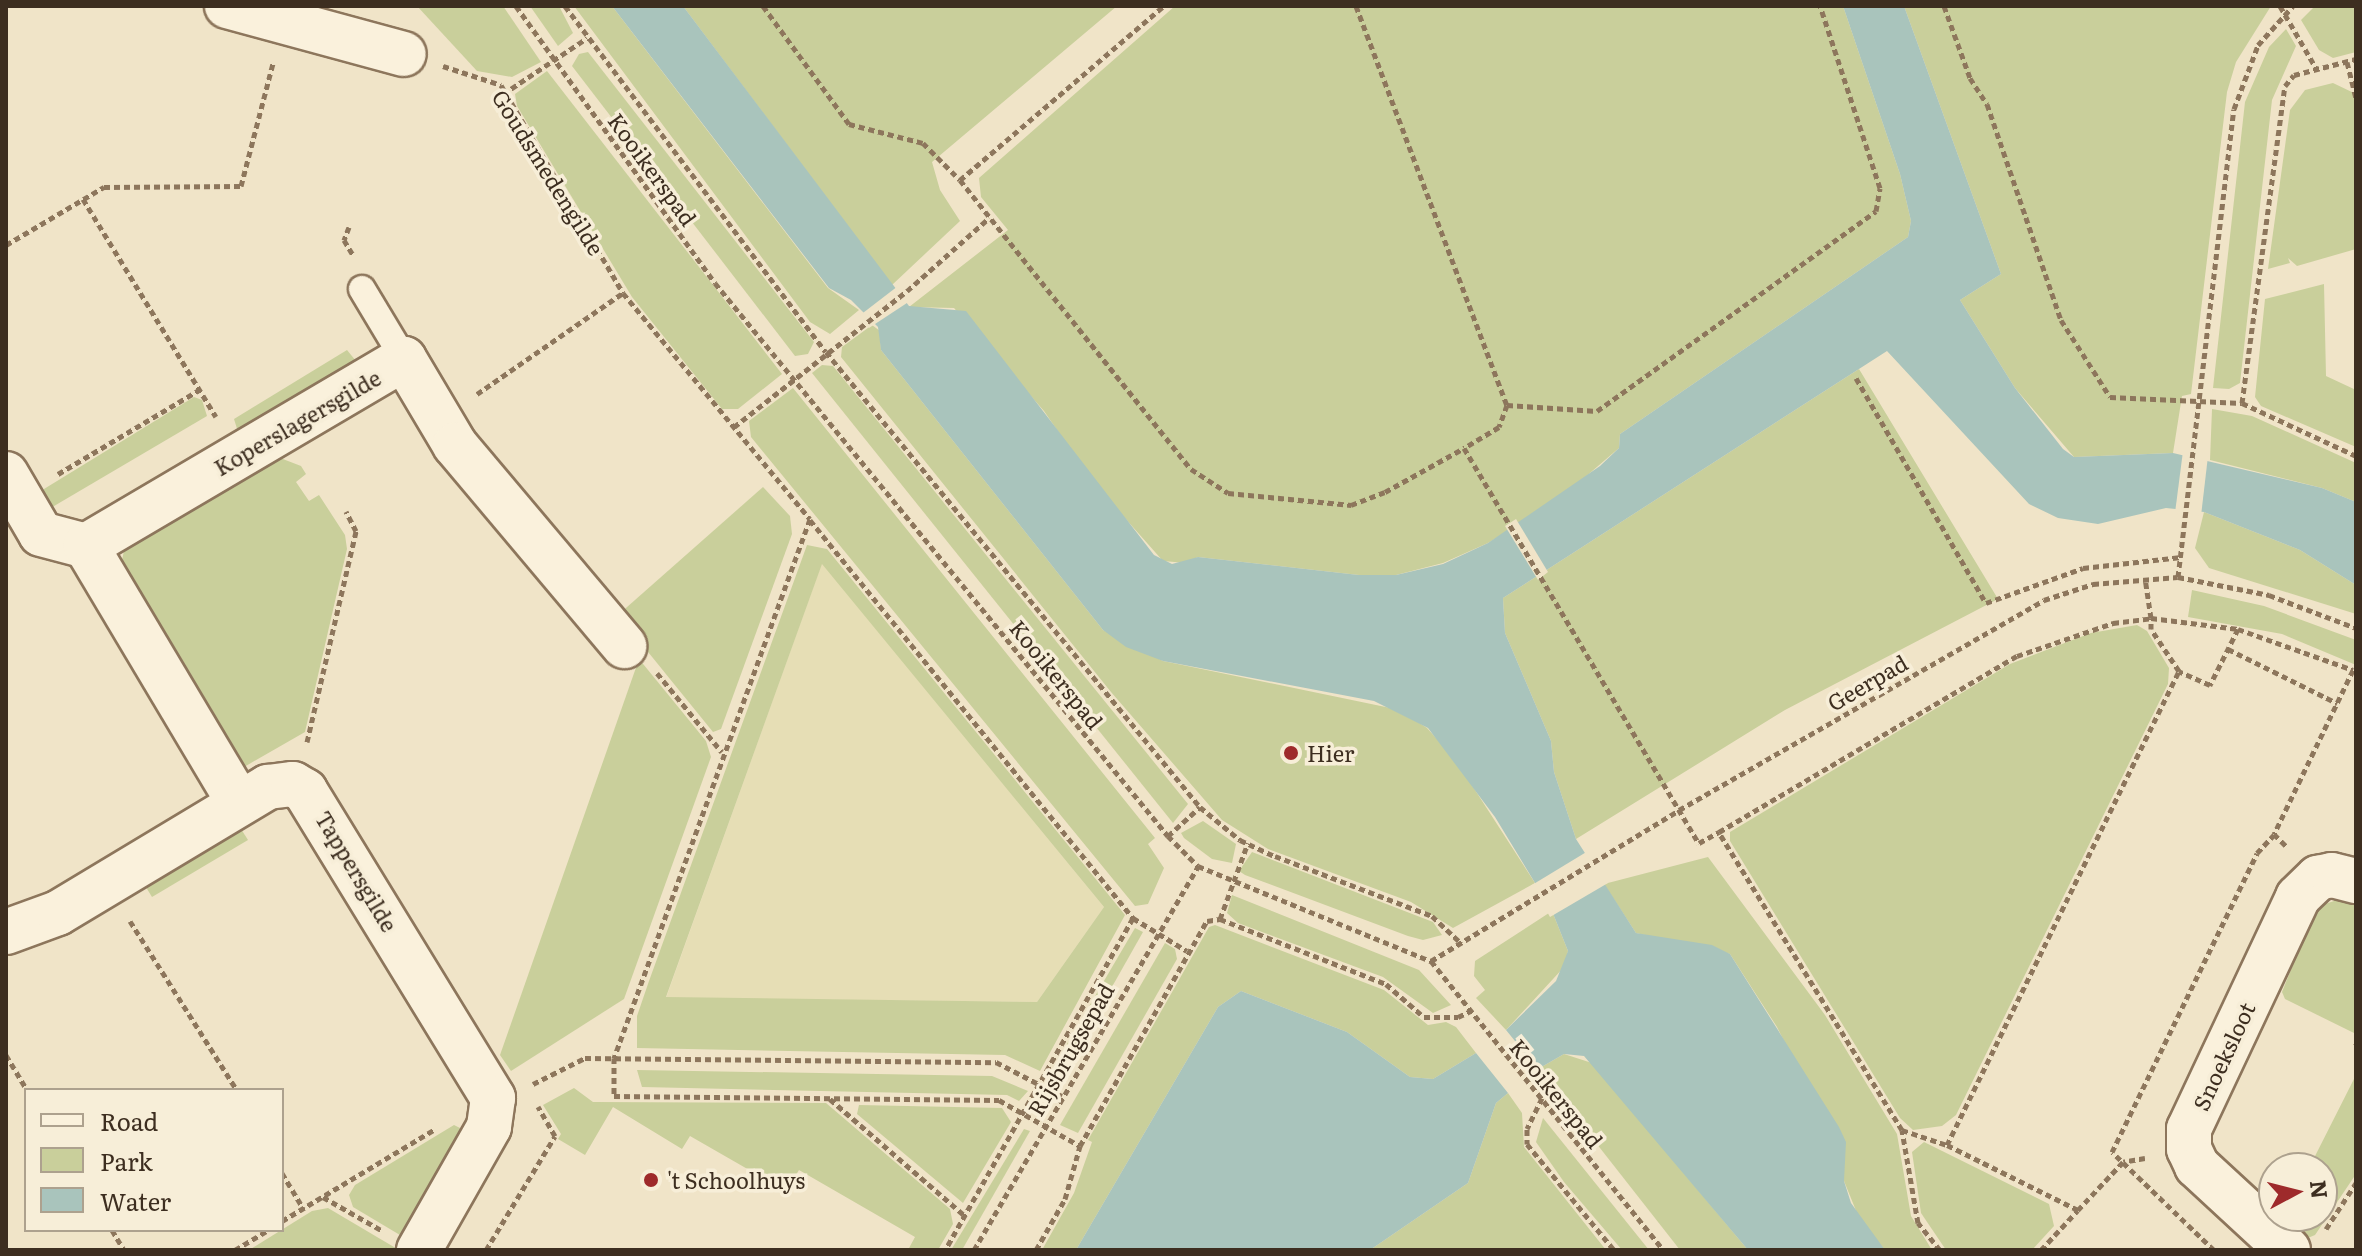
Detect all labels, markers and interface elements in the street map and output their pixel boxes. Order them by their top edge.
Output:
street label: Goudsmedengilde [488,85,610,259]
street label: Kooikerspad [603,108,703,230]
street label: Koperslagersgilde [209,364,385,480]
street label: Kooikerspad [1005,614,1109,734]
street label: Geerpad [1822,648,1912,716]
place label: Hier [1307,740,1354,766]
marker: Hier [1282,744,1300,762]
street label: Tappersgilde [311,806,403,936]
street label: Rijsbrugsepad [1021,978,1119,1120]
street label: Snoeksloot [2186,998,2260,1114]
street label: Kooikerspad [1505,1033,1609,1153]
legend [24,1088,284,1232]
text: Road [100,1103,158,1138]
text: Park [100,1143,153,1178]
north arrow [2258,1152,2338,1232]
place label: 't Schoolhuys [667,1167,805,1193]
marker: 't Schoolhuys [642,1171,660,1189]
text: N [2303,1178,2338,1200]
text: Water [100,1183,171,1218]

